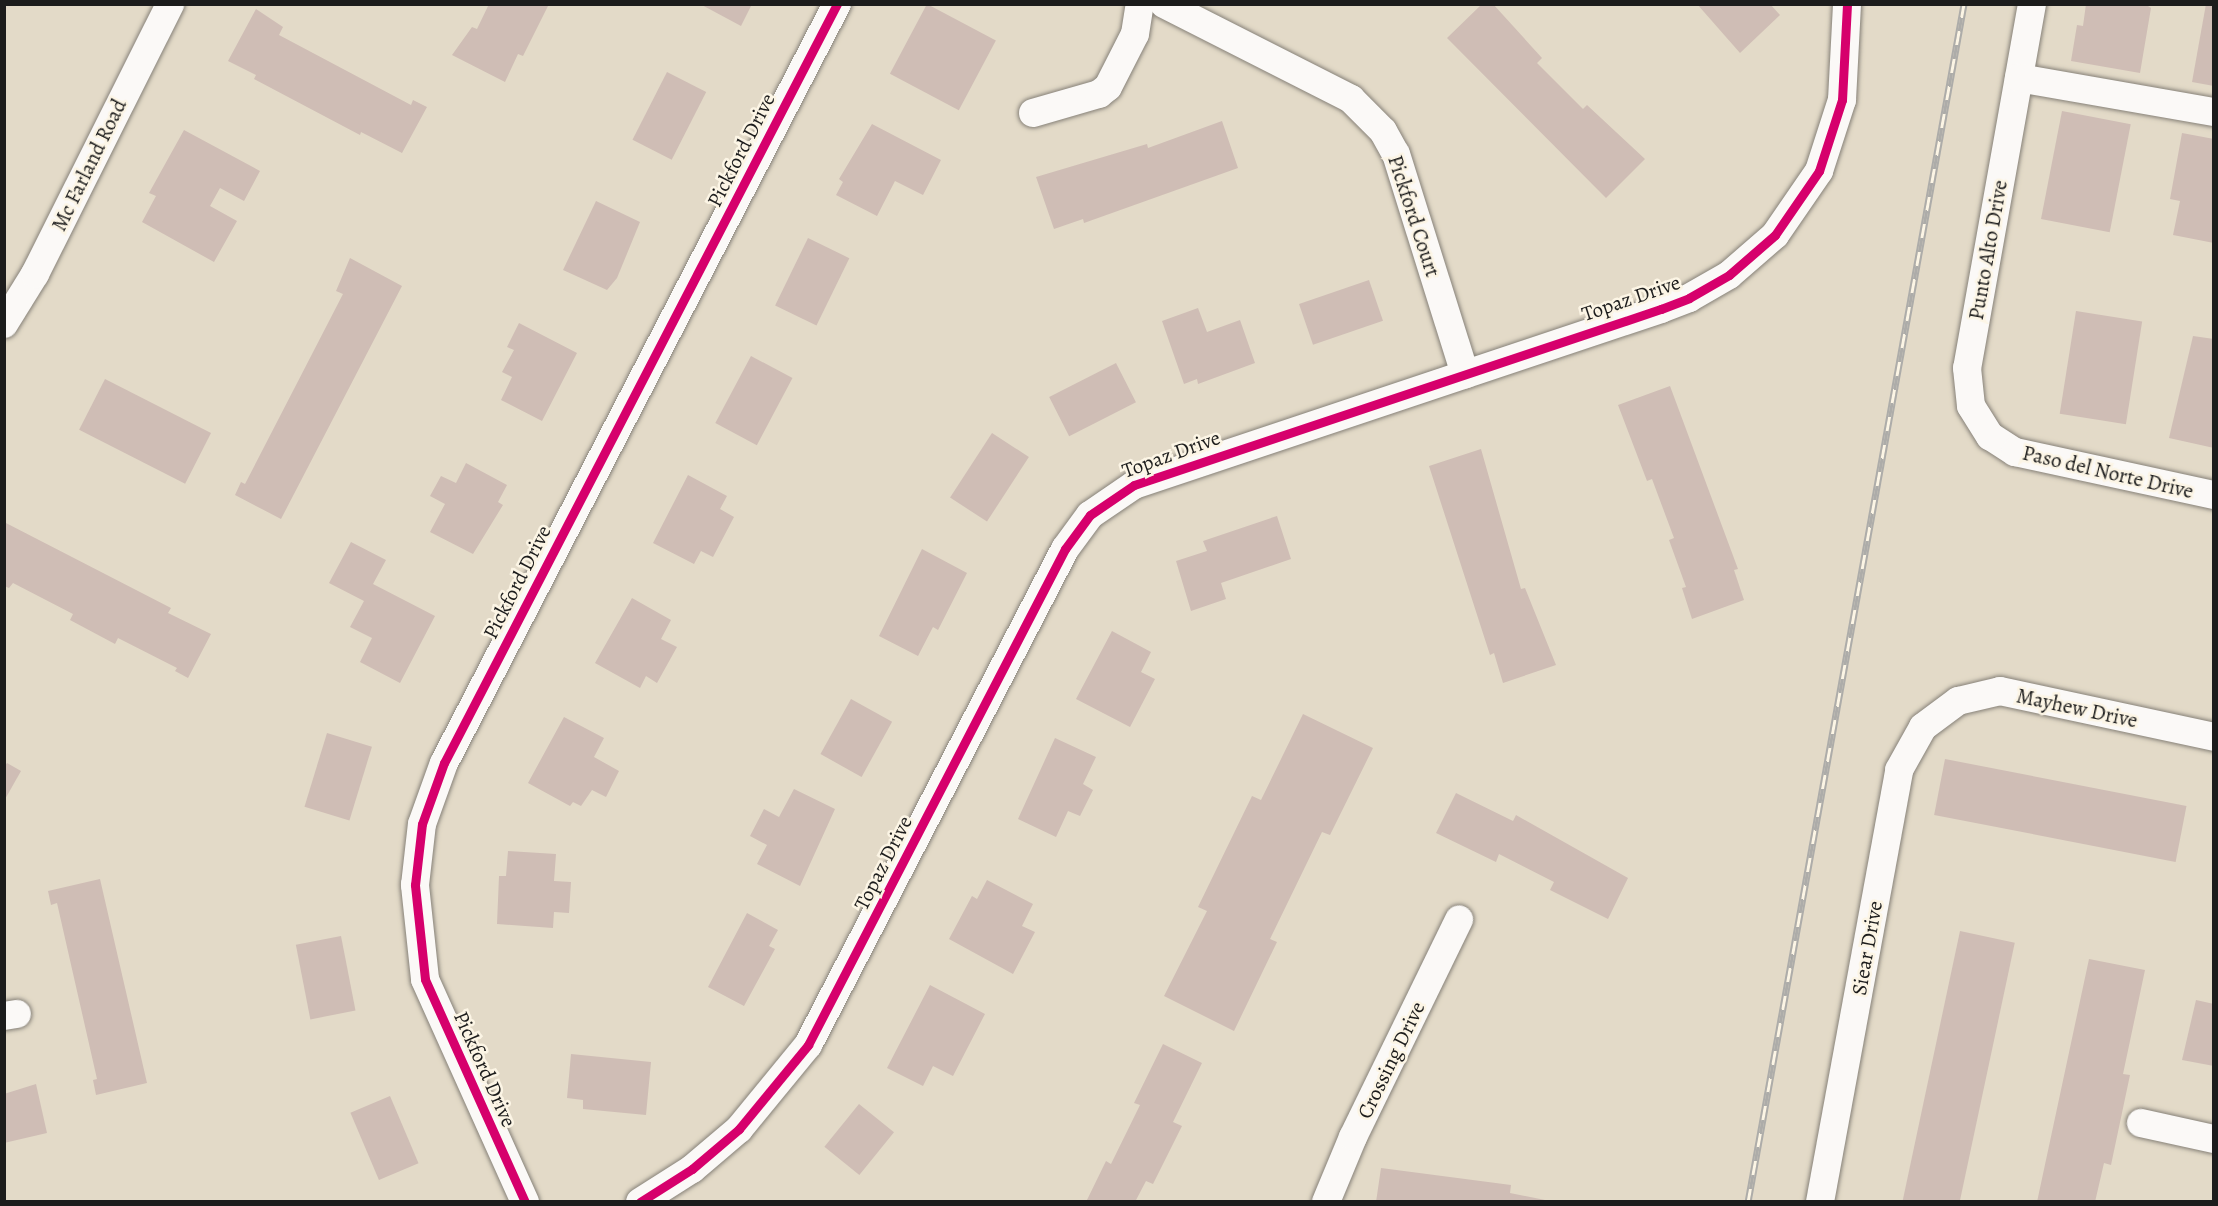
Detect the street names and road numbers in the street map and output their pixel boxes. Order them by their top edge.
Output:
street label: Pickford Drive [702,89,780,211]
street label: Mc Farland Road [46,95,132,235]
street label: Pickford Court [1382,152,1446,280]
street label: Punto Alto Drive [1963,178,2013,322]
street label: Topaz Drive [1578,269,1684,327]
street label: Topaz Drive [1119,425,1223,483]
street label: Paso del Norte Drive [2020,440,2196,504]
street label: Pickford Drive [478,521,556,643]
street label: Mayhew Drive [2014,683,2140,733]
street label: Topaz Drive [849,812,917,914]
street label: Siear Drive [1846,899,1888,997]
street label: Crossing Drive [1352,997,1430,1123]
street label: Pickford Drive [448,1007,522,1131]

